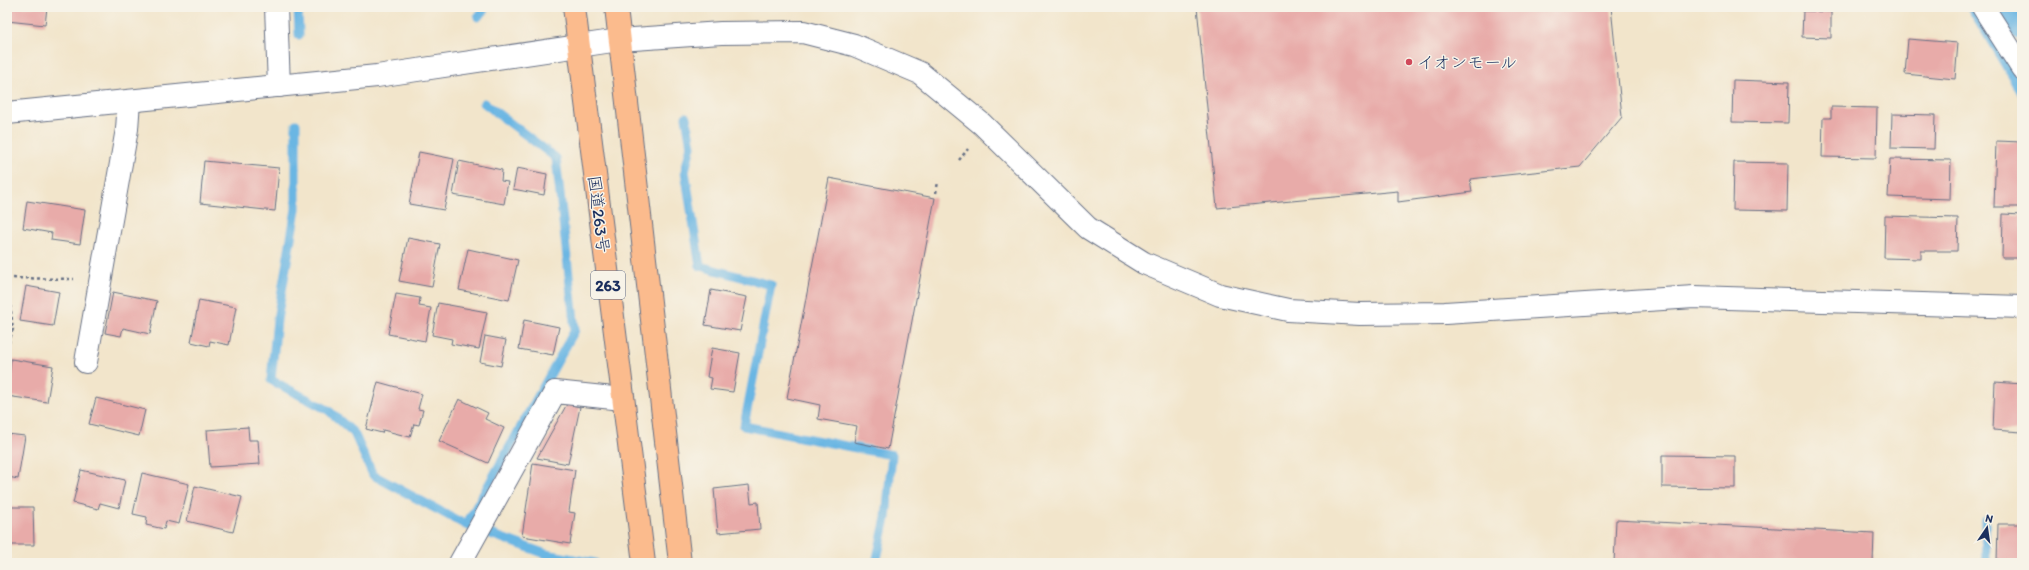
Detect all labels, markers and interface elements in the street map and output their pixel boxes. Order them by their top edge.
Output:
place label: イオンモール [1417,52,1517,72]
marker: イオンモール [1404,57,1414,67]
street label: 国道263号 [584,174,614,254]
road number: 263 [591,271,625,299]
north arrow [1967,508,2007,548]
text: N [1984,512,1994,526]

